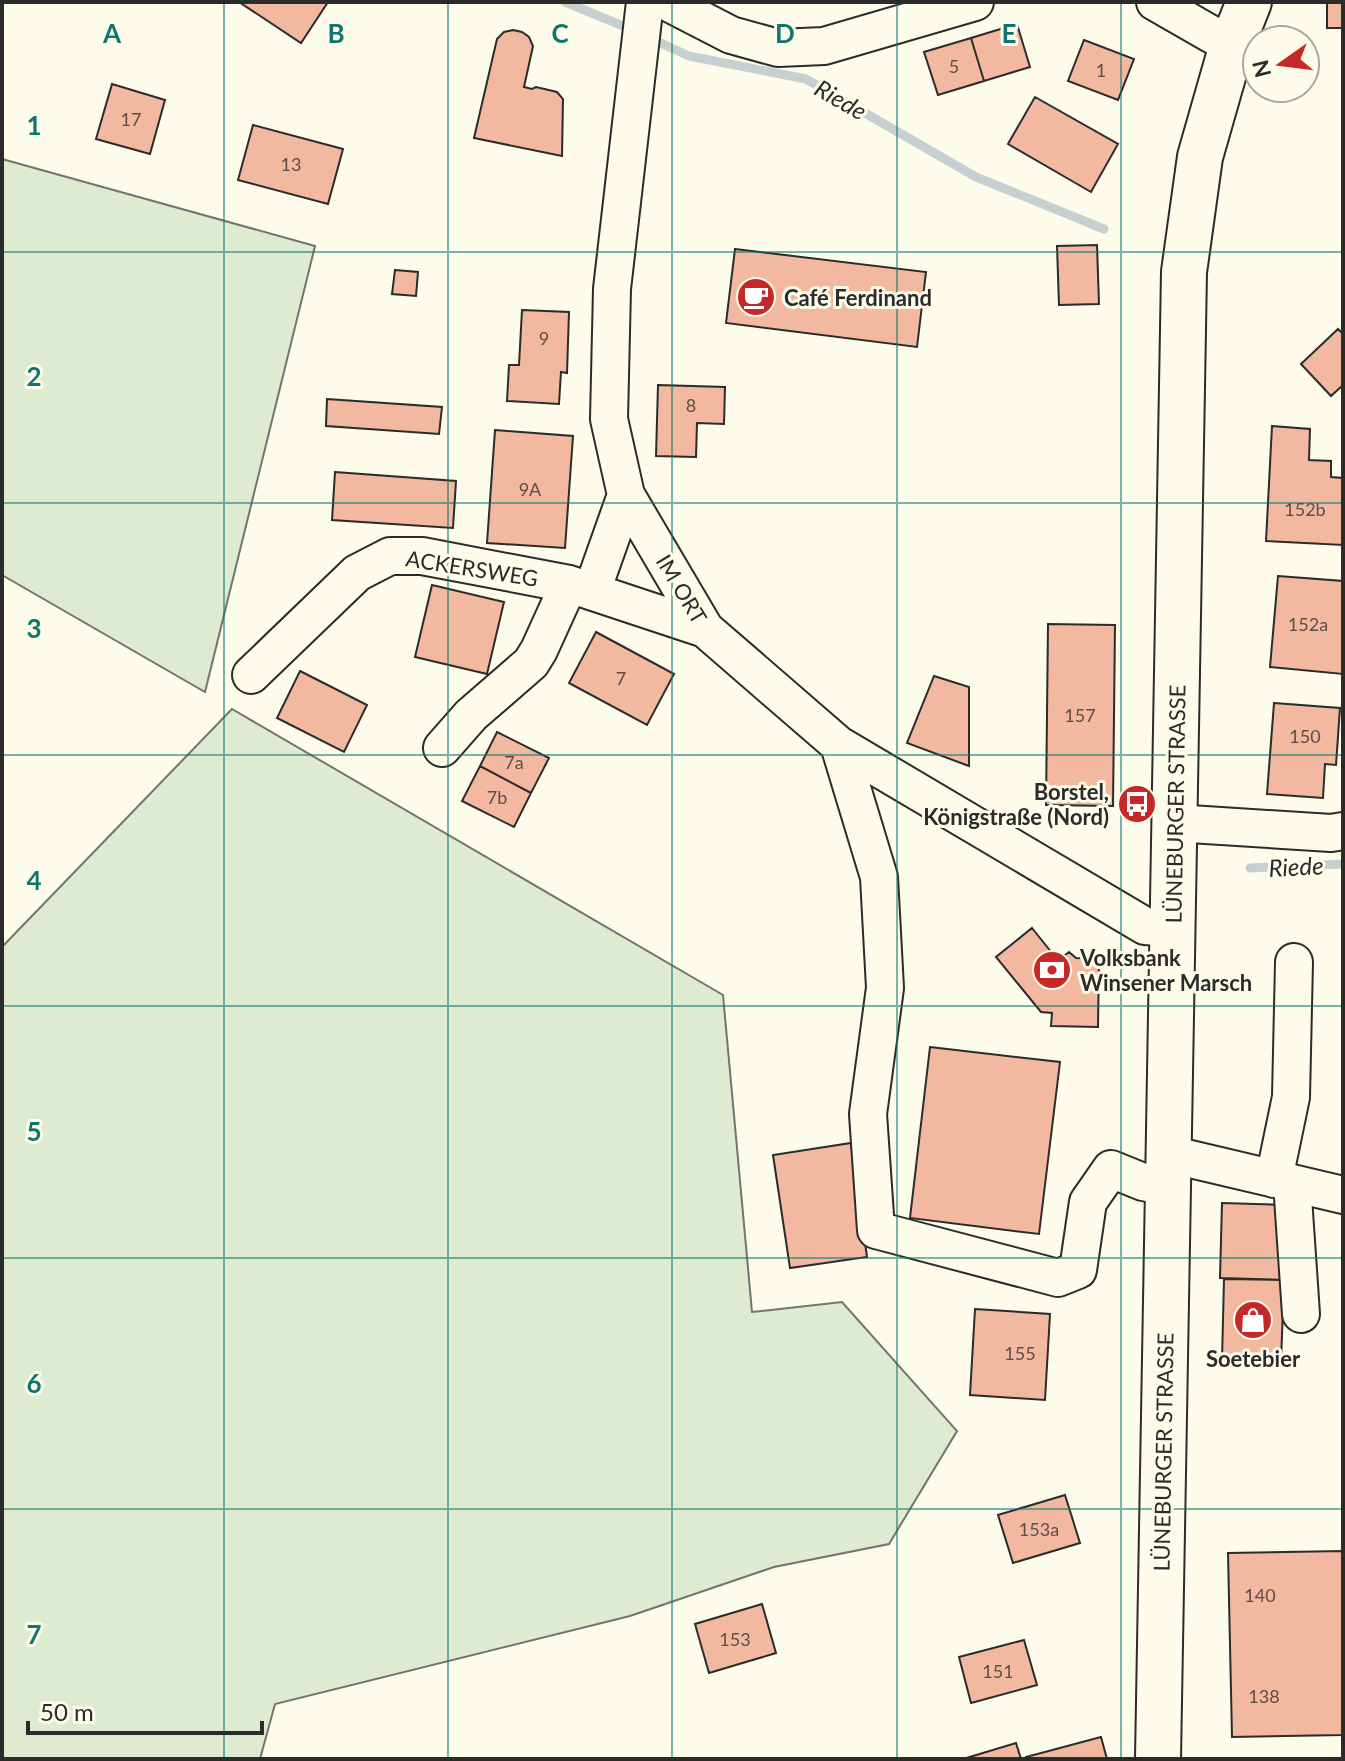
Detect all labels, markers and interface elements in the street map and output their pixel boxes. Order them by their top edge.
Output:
text: A [102,17,122,49]
text: B [327,17,345,49]
text: C [551,17,569,49]
text: D [775,17,795,49]
text: E [1002,17,1016,49]
north arrow [1241,24,1321,104]
house number: 5 [949,55,959,77]
text: N [1246,57,1276,80]
house number: 1 [1096,59,1106,81]
water label: Riede [810,73,872,125]
house number: 17 [121,108,141,130]
text: 1 [26,109,42,141]
house number: 13 [281,153,301,175]
cafe icon: Café Ferdinand [735,276,777,318]
place label: Café Ferdinand [784,284,932,311]
house number: 9 [539,327,549,349]
text: 2 [26,360,42,392]
house number: 8 [686,394,696,416]
house number: 9A [519,478,542,500]
house number: 152b [1284,498,1326,520]
street label: ACKERSWEG [404,544,540,592]
street label: IM ORT [651,549,713,629]
text: 3 [26,612,42,644]
house number: 152a [1288,613,1328,635]
house number: 7 [616,667,626,689]
street label: LÜNEBURGER STRASSE [1159,684,1191,924]
house number: 157 [1064,704,1096,726]
house number: 150 [1289,725,1321,747]
house number: 7a [504,751,524,773]
place label: Borstel, Königstraße (Nord) [923,778,1109,830]
bus stop icon: Borstel, Königstraße (Nord) [1116,783,1158,825]
house number: 7b [487,786,507,808]
water label: Riede [1268,850,1324,882]
text: 4 [26,864,42,896]
place label: Volksbank Winsener Marsch [1079,944,1252,996]
bank icon: Volksbank Winsener Marsch [1031,949,1073,991]
text: 5 [26,1115,42,1147]
shop icon: Soetebier [1232,1299,1274,1341]
street label: LÜNEBURGER STRASSE [1147,1332,1179,1572]
house number: 155 [1004,1342,1036,1364]
place label: Soetebier [1206,1345,1301,1372]
text: 6 [26,1367,42,1399]
house number: 153a [1019,1518,1059,1540]
house number: 140 [1244,1584,1276,1606]
text: 7 [26,1618,42,1650]
house number: 153 [719,1628,751,1650]
house number: 151 [982,1660,1014,1682]
scale bar [28,1685,262,1735]
house number: 138 [1248,1685,1280,1707]
text: 50 m [40,1697,94,1726]

